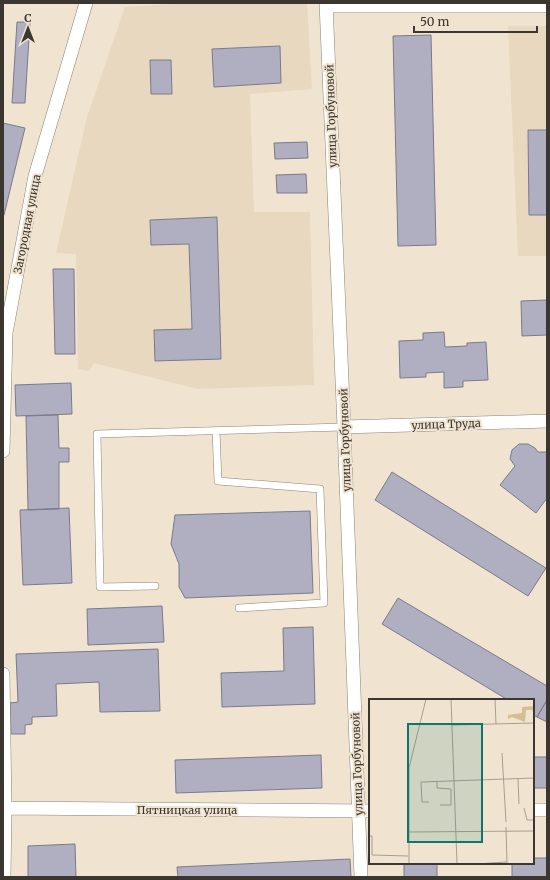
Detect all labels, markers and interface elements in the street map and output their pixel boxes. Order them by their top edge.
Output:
north arrow [8,8,48,48]
scale bar [414,8,537,34]
text: С [24,11,32,25]
text: 50 m [420,14,449,29]
street label: улица Горбуновой [322,64,340,168]
street label: Загородная улица [10,173,44,275]
street label: улица Горбуновой [336,388,354,492]
street label: улица Труда [411,416,481,432]
inset map [369,699,534,864]
street label: улица Горбуновой [348,712,366,816]
street label: Пятницкая улица [137,803,237,817]

